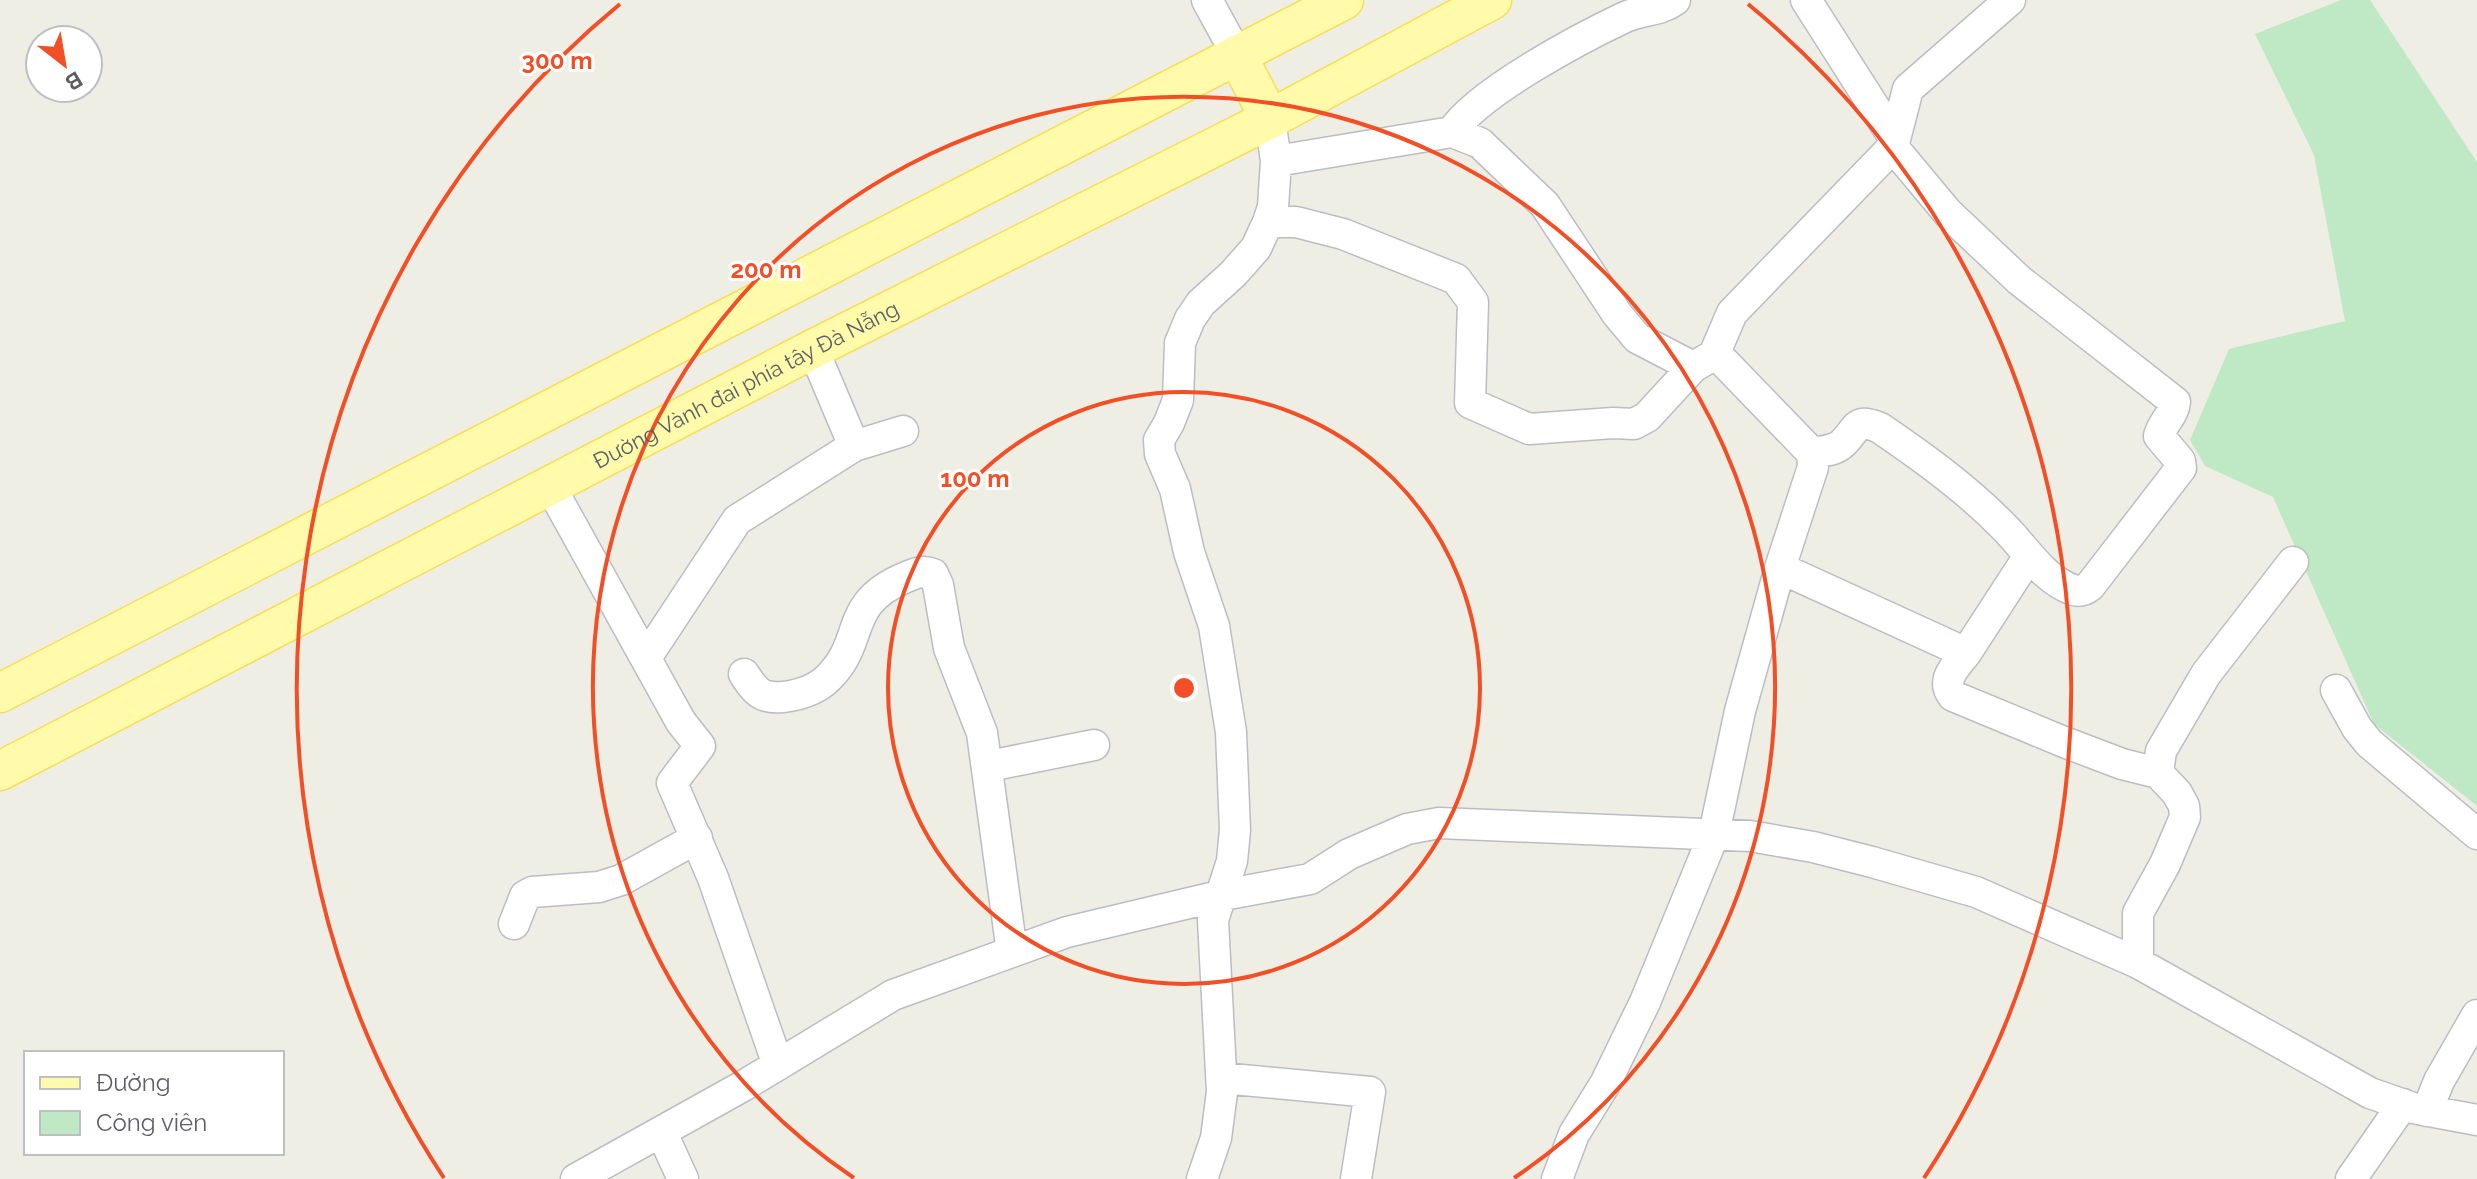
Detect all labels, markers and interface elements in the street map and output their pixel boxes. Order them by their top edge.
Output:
north arrow [24,24,104,104]
text: 300 m [522,46,592,75]
text: B [61,66,87,96]
text: 200 m [730,255,802,284]
street label: Đường Vành đai phía tây Đà Nẵng [589,295,903,474]
text: 100 m [940,464,1010,493]
centre of rings [1170,674,1198,702]
legend [24,1051,284,1155]
text: Đường [96,1068,171,1097]
text: Công viên [96,1108,207,1137]

